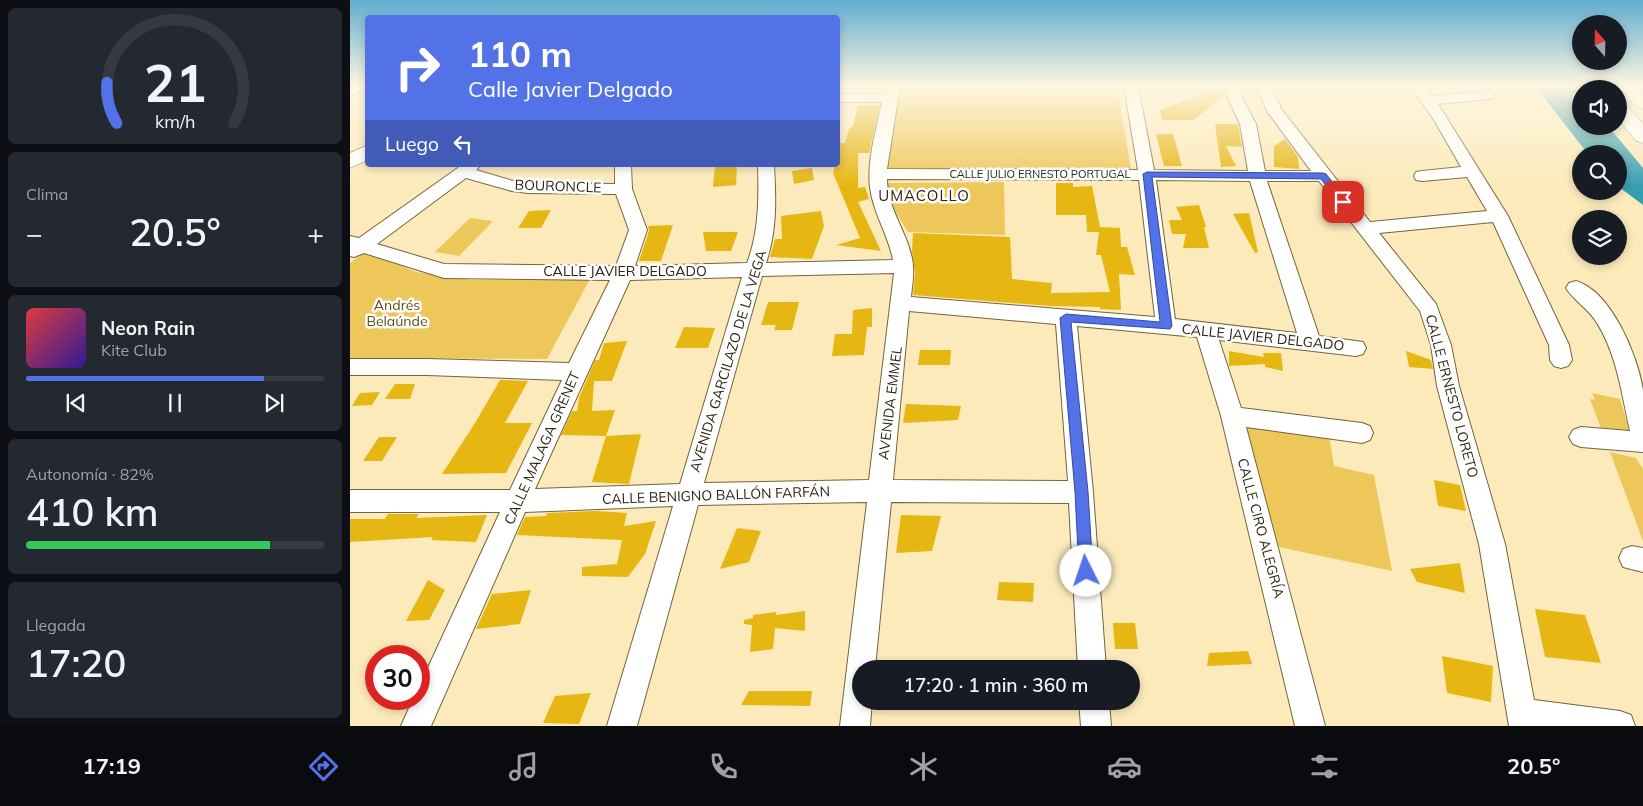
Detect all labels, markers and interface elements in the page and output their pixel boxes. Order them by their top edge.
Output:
north arrow [1572,15,1628,70]
map controls [1572,15,1627,265]
text: 110 m [468,32,572,76]
icon: right [385,35,450,100]
text: 21 [144,50,206,115]
text: Calle Javier Delgado [468,75,673,103]
button: sound [1572,80,1627,135]
text: km/h [155,110,195,132]
icon: left [449,130,477,158]
text: Luego [385,132,439,156]
button: search [1572,145,1627,200]
street label: CALLE JULIO ERNESTO PORTUGAL [949,167,1131,181]
street label: BOURONCLE [514,175,602,197]
pin [1322,181,1364,223]
text: Clima [26,184,68,204]
district label: UMACOLLO [878,186,970,205]
icon: arrive [1329,188,1357,216]
text: 20.5° [129,208,221,256]
button: layers [1572,210,1627,265]
text: − [26,216,43,251]
text: + [307,216,324,251]
street label: AVENIDA GARCILAZO DE LA VEGA [686,247,771,474]
street label: CALLE JAVIER DELGADO [543,262,707,280]
park label: Andrés Belaúnde [366,296,428,330]
street label: CALLE ERNESTO LORETO [1422,312,1482,480]
text: Neon Rain [101,316,195,340]
street label: CALLE JAVIER DELGADO [1181,320,1345,354]
text: Kite Club [101,340,167,360]
street label: AVENIDA EMMEL [874,345,906,461]
street label: CALLE MALAGA GRENET [500,368,584,527]
icon: previous [62,389,90,417]
icon: pause [161,389,189,417]
icon: next [260,389,288,417]
street label: CALLE CIRO ALEGRÍA [1234,456,1289,601]
text: Autonomía · 82% [26,464,154,484]
street label: CALLE BENIGNO BALLÓN FARFÁN [602,482,830,508]
text: 410 km [26,488,159,536]
position arrow [1059,544,1111,596]
text: Llegada [26,615,86,635]
text: 17:20 [26,639,126,687]
speed limit sign: 30 [365,645,430,710]
text: 17:20 · 1 min · 360 m [903,673,1089,697]
icon: directions [306,749,341,784]
icon: music [506,749,541,784]
icon: phone [706,749,741,784]
icon: climate [906,749,941,784]
icon: car [1107,749,1142,784]
icon: filters [1307,749,1342,784]
text: 17:19 [83,752,141,780]
text: 20.5° [1507,752,1560,780]

